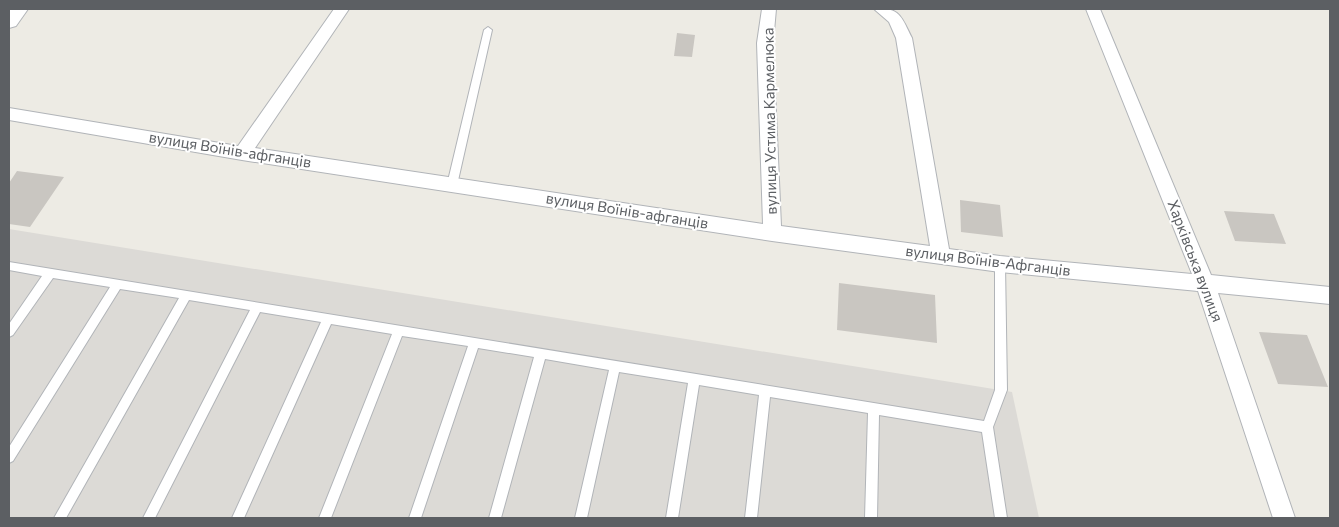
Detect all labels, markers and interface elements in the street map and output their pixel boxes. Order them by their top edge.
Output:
street label: вулиця Устима Кармелюка [758,27,780,215]
street label: вулиця Воїнів-афганців [148,127,313,171]
street label: вулиця Воїнів-афганців [545,188,710,232]
street label: Харківська вулиця [1164,197,1228,324]
street label: вулиця Воїнів-Афганців [905,241,1072,279]

